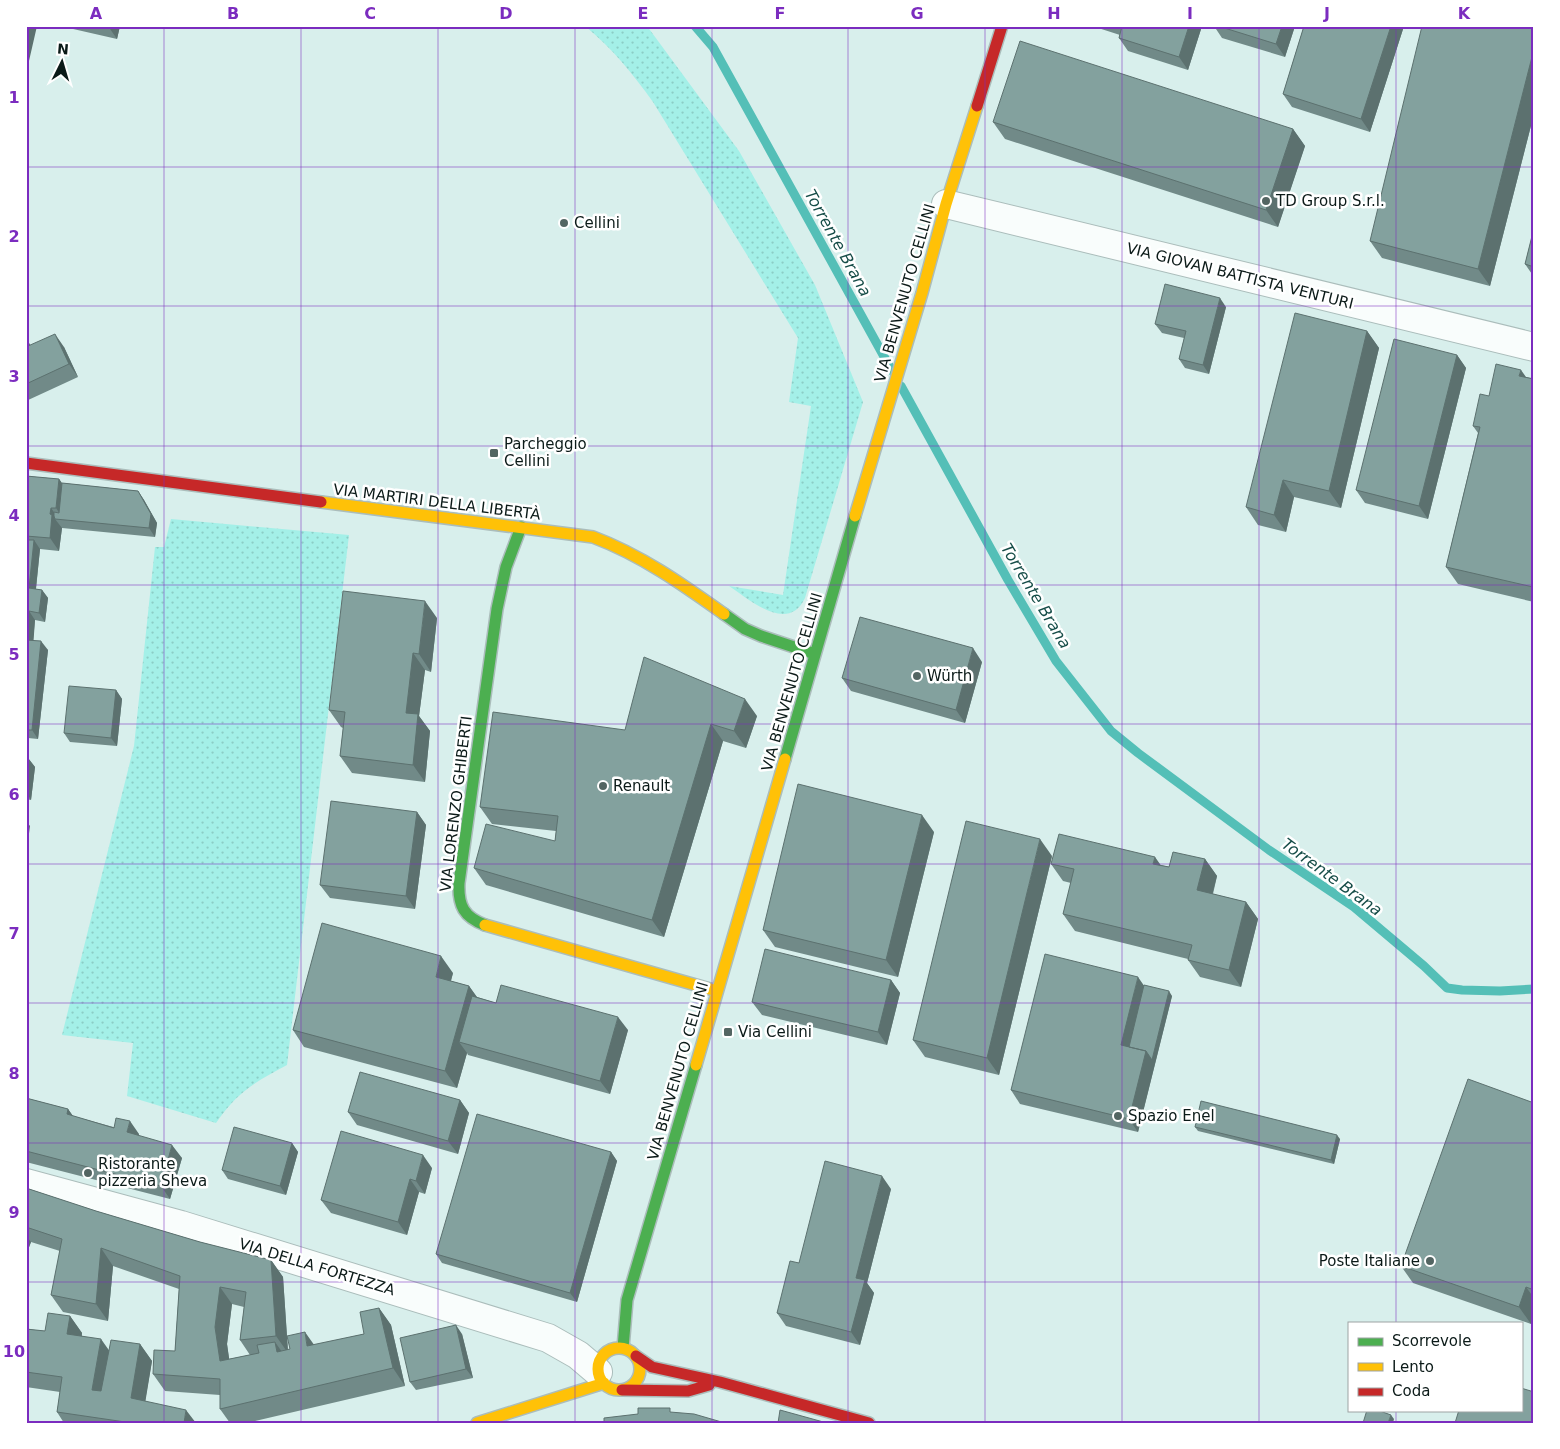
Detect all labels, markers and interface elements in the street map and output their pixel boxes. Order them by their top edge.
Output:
text: A [90,4,103,23]
text: B [227,4,239,23]
text: C [364,4,376,23]
text: D [499,4,513,23]
text: E [638,4,648,23]
text: F [775,4,785,23]
text: G [910,4,924,23]
text: H [1047,4,1061,23]
text: I [1187,4,1193,23]
text: J [1323,4,1330,23]
text: K [1458,4,1471,23]
north arrow [38,38,88,88]
text: N [57,41,70,58]
text: 1 [8,88,20,107]
water label: Torrente Brana [801,186,875,300]
place label: TD Group S.r.l. [1275,192,1385,210]
marker: TD Group S.r.l. [1260,195,1272,207]
street label: VIA BENVENUTO CELLINI [871,202,939,384]
place label: Cellini [574,214,620,232]
marker: Cellini [558,217,570,229]
text: 2 [8,227,20,246]
street label: VIA GIOVAN BATTISTA VENTURI [1125,239,1355,313]
text: 3 [8,367,20,386]
place label: Parcheggio Cellini [504,435,587,470]
marker: Parcheggio Cellini [488,447,500,459]
street label: VIA MARTIRI DELLA LIBERTÀ [332,479,543,524]
text: 4 [8,506,20,525]
water label: Torrente Brana [997,540,1075,652]
street label: VIA BENVENUTO CELLINI [758,591,826,773]
text: 5 [8,645,20,664]
place label: Würth [927,667,972,685]
marker: Würth [911,670,923,682]
street label: VIA LORENZO GHIBERTI [436,715,476,893]
place label: Renault [613,777,670,795]
marker: Renault [597,780,609,792]
text: 6 [8,785,20,804]
water label: Torrente Brana [1278,834,1386,920]
text: 7 [8,924,20,943]
street label: VIA BENVENUTO CELLINI [644,980,712,1162]
place label: Via Cellini [738,1023,812,1041]
marker: Via Cellini [722,1026,734,1038]
text: 8 [8,1064,20,1083]
place label: Spazio Enel [1128,1107,1215,1125]
marker: Spazio Enel [1112,1110,1124,1122]
place label: Ristorante pizzeria Sheva [98,1155,207,1190]
marker: Ristorante pizzeria Sheva [82,1167,94,1179]
text: 9 [8,1203,20,1222]
street label: VIA DELLA FORTEZZA [237,1235,398,1300]
place label: Poste Italiane [1319,1252,1420,1270]
marker: Poste Italiane [1424,1255,1436,1267]
legend [1348,1322,1522,1412]
text: Scorrevole [1392,1332,1471,1350]
text: 10 [3,1342,25,1361]
text: Lento [1392,1358,1434,1376]
text: Coda [1392,1382,1430,1400]

